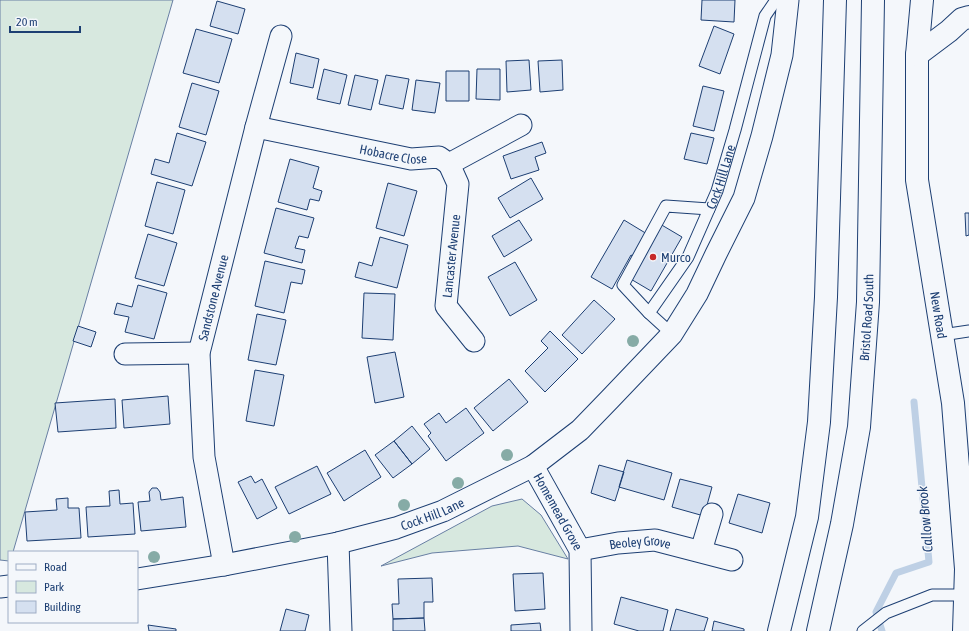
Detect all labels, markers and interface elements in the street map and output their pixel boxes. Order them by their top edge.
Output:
scale bar [10,8,80,34]
text: 20 m [16,15,38,29]
street label: Hobacre Close [358,142,427,167]
street label: Cock Hill Lane [703,143,738,212]
street label: Lancaster Avenue [440,213,463,299]
place label: Murco [661,250,691,265]
marker: Murco [648,252,658,262]
street label: Sandstone Avenue [195,253,232,342]
street label: Bristol Road South [857,274,876,361]
street label: New Road [927,290,950,340]
street label: Homemead Grove [530,470,586,553]
water label: Callow Brook [914,484,936,553]
street label: Cock Hill Lane [399,495,467,534]
street label: Beoley Grove [608,533,673,552]
legend [8,551,138,623]
text: Road [44,560,67,574]
text: Park [44,580,65,594]
text: Building [44,600,82,614]

